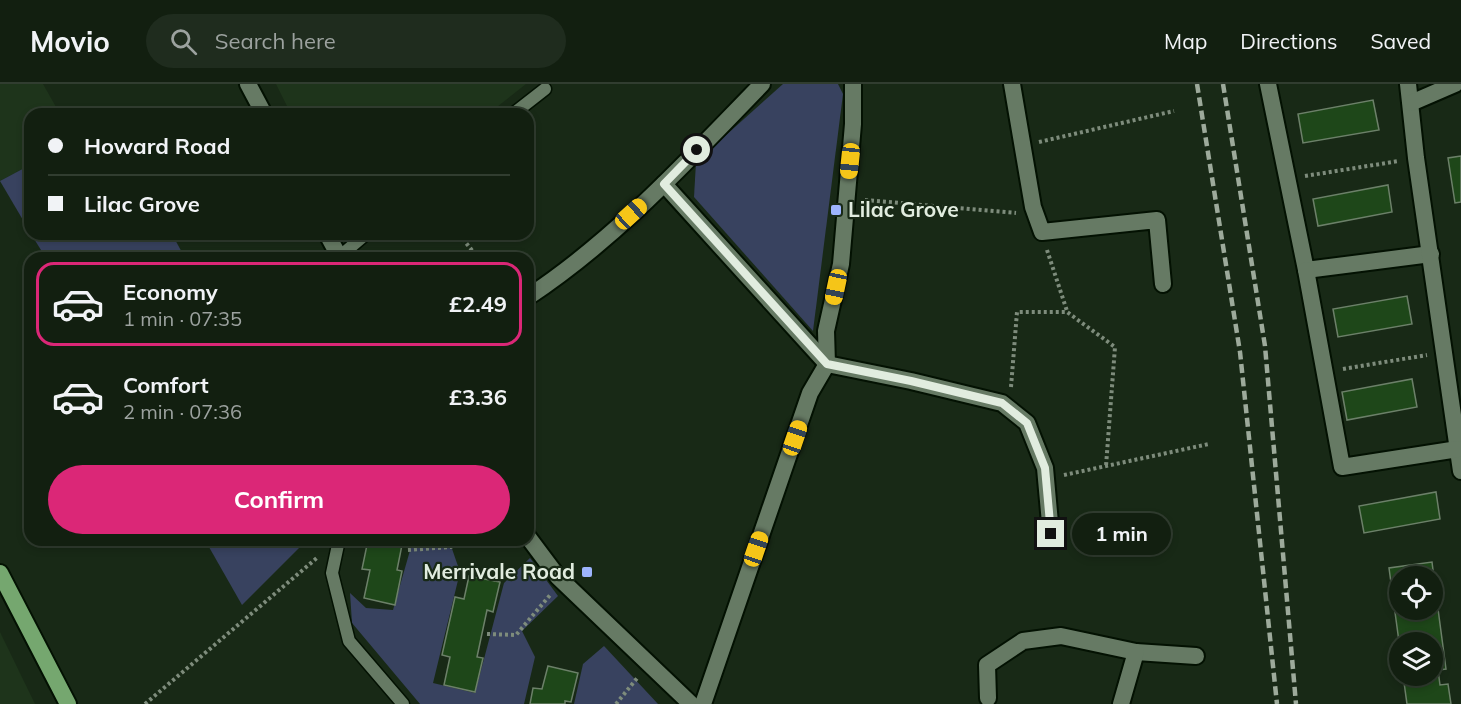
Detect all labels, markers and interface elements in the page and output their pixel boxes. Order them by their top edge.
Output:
search box [146,14,566,68]
text: Movio [30,24,110,59]
icon: search [167,25,200,58]
text: Search here [215,27,336,55]
text: Map [1164,28,1207,54]
text: Directions [1240,28,1337,54]
text: Saved [1370,28,1431,54]
text: Howard Road [84,132,230,160]
route start [683,136,710,163]
car [839,142,861,180]
text: Lilac Grove [84,190,200,218]
car [612,195,650,233]
place label: Lilac Grove [848,196,959,222]
marker: Lilac Grove [829,203,843,217]
car [823,268,849,306]
icon: car [51,277,105,331]
text: Economy [123,278,218,306]
text: £2.49 [449,290,507,318]
text: 1 min · 07:35 [123,306,242,331]
icon: car [51,370,105,424]
text: Comfort [123,371,209,399]
text: £3.36 [449,383,507,411]
text: 2 min · 07:36 [123,399,242,424]
car [781,418,809,458]
button: Confirm [48,465,510,534]
callout: 1 min [1072,513,1171,555]
route end [1037,520,1064,547]
text: 1 min [1095,521,1148,546]
car [742,529,770,569]
place label: Merrivale Road [423,558,575,584]
marker: Merrivale Road [580,565,594,579]
map controls [1389,566,1443,686]
button: locate [1389,566,1443,620]
button: layers [1389,632,1443,686]

